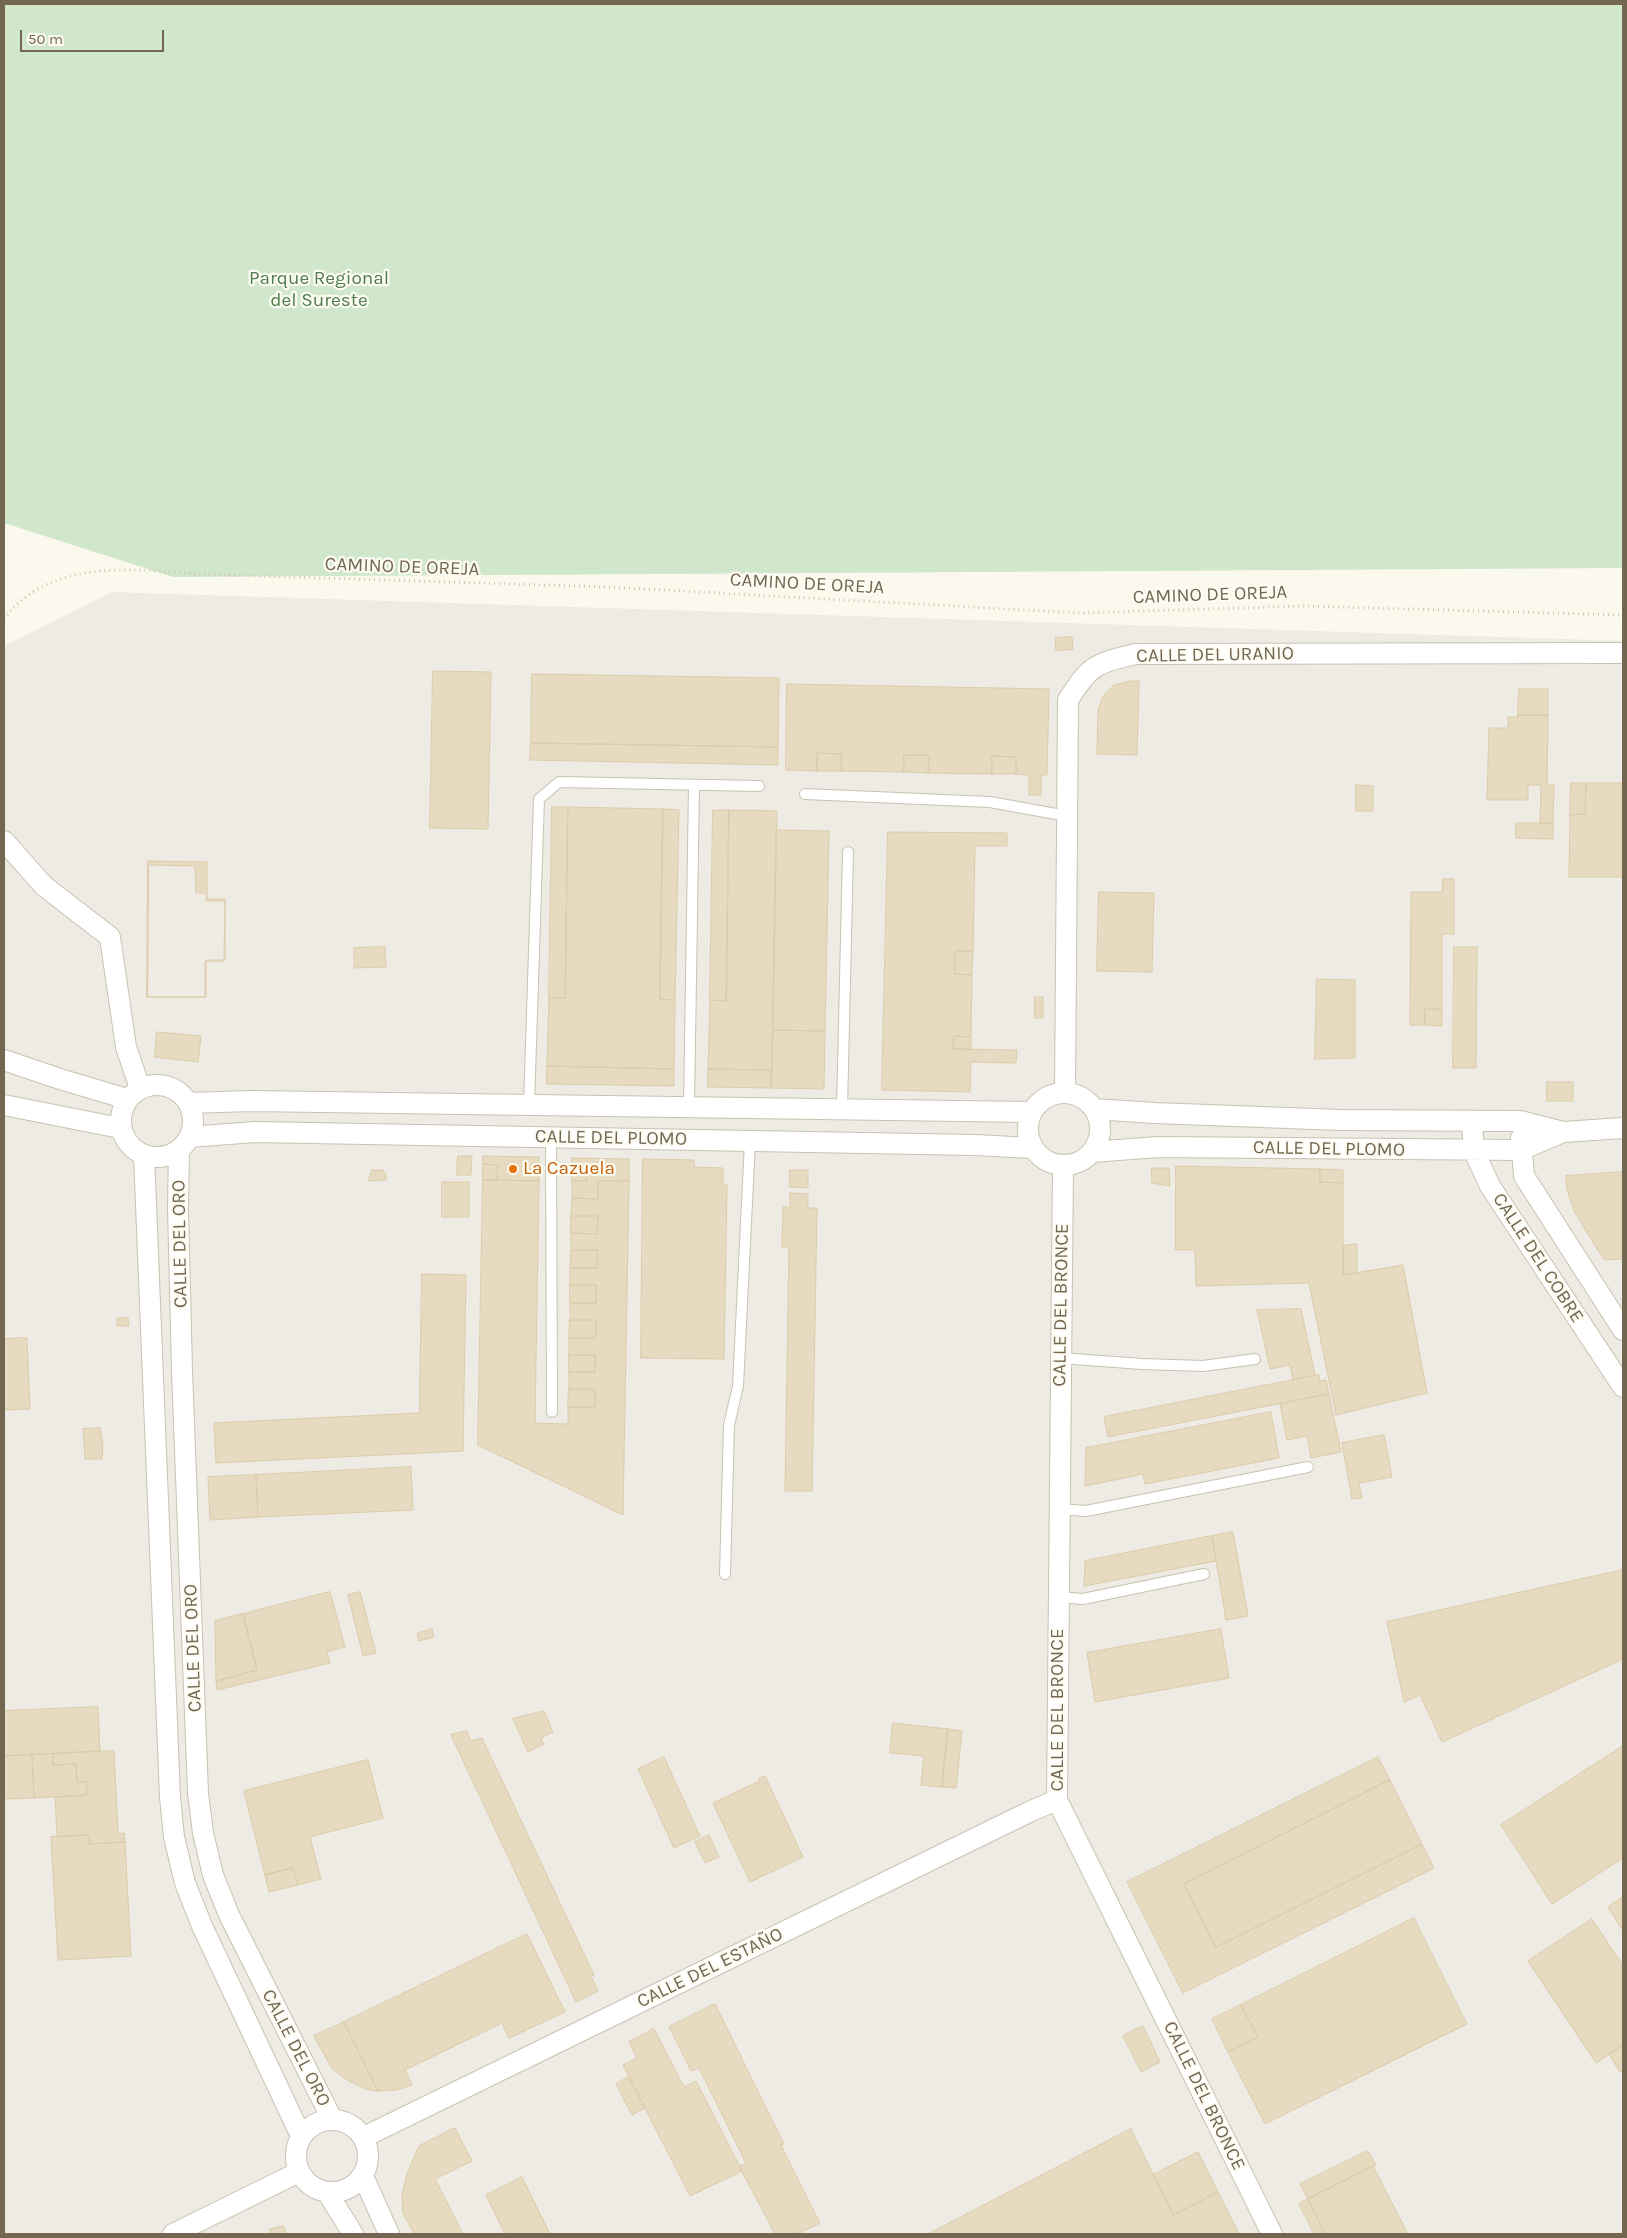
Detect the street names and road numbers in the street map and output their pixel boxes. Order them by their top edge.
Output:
street label: CAMINO DE OREJA [324,553,480,581]
street label: CAMINO DE OREJA [729,569,885,599]
street label: CAMINO DE OREJA [1132,581,1288,609]
street label: CALLE DEL URANIO [1136,642,1294,668]
street label: CALLE DEL PLOMO [535,1125,687,1151]
street label: CALLE DEL PLOMO [1253,1136,1405,1162]
street label: CALLE DEL ORO [167,1180,193,1308]
street label: CALLE DEL COBRE [1488,1189,1588,1327]
street label: CALLE DEL BRONCE [1048,1223,1074,1387]
street label: CALLE DEL ORO [179,1583,207,1713]
street label: CALLE DEL BRONCE [1047,1628,1069,1792]
street label: CALLE DEL ESTAÑO [633,1923,787,2013]
street label: CALLE DEL ORO [257,1986,335,2110]
street label: CALLE DEL BRONCE [1158,2018,1250,2174]

